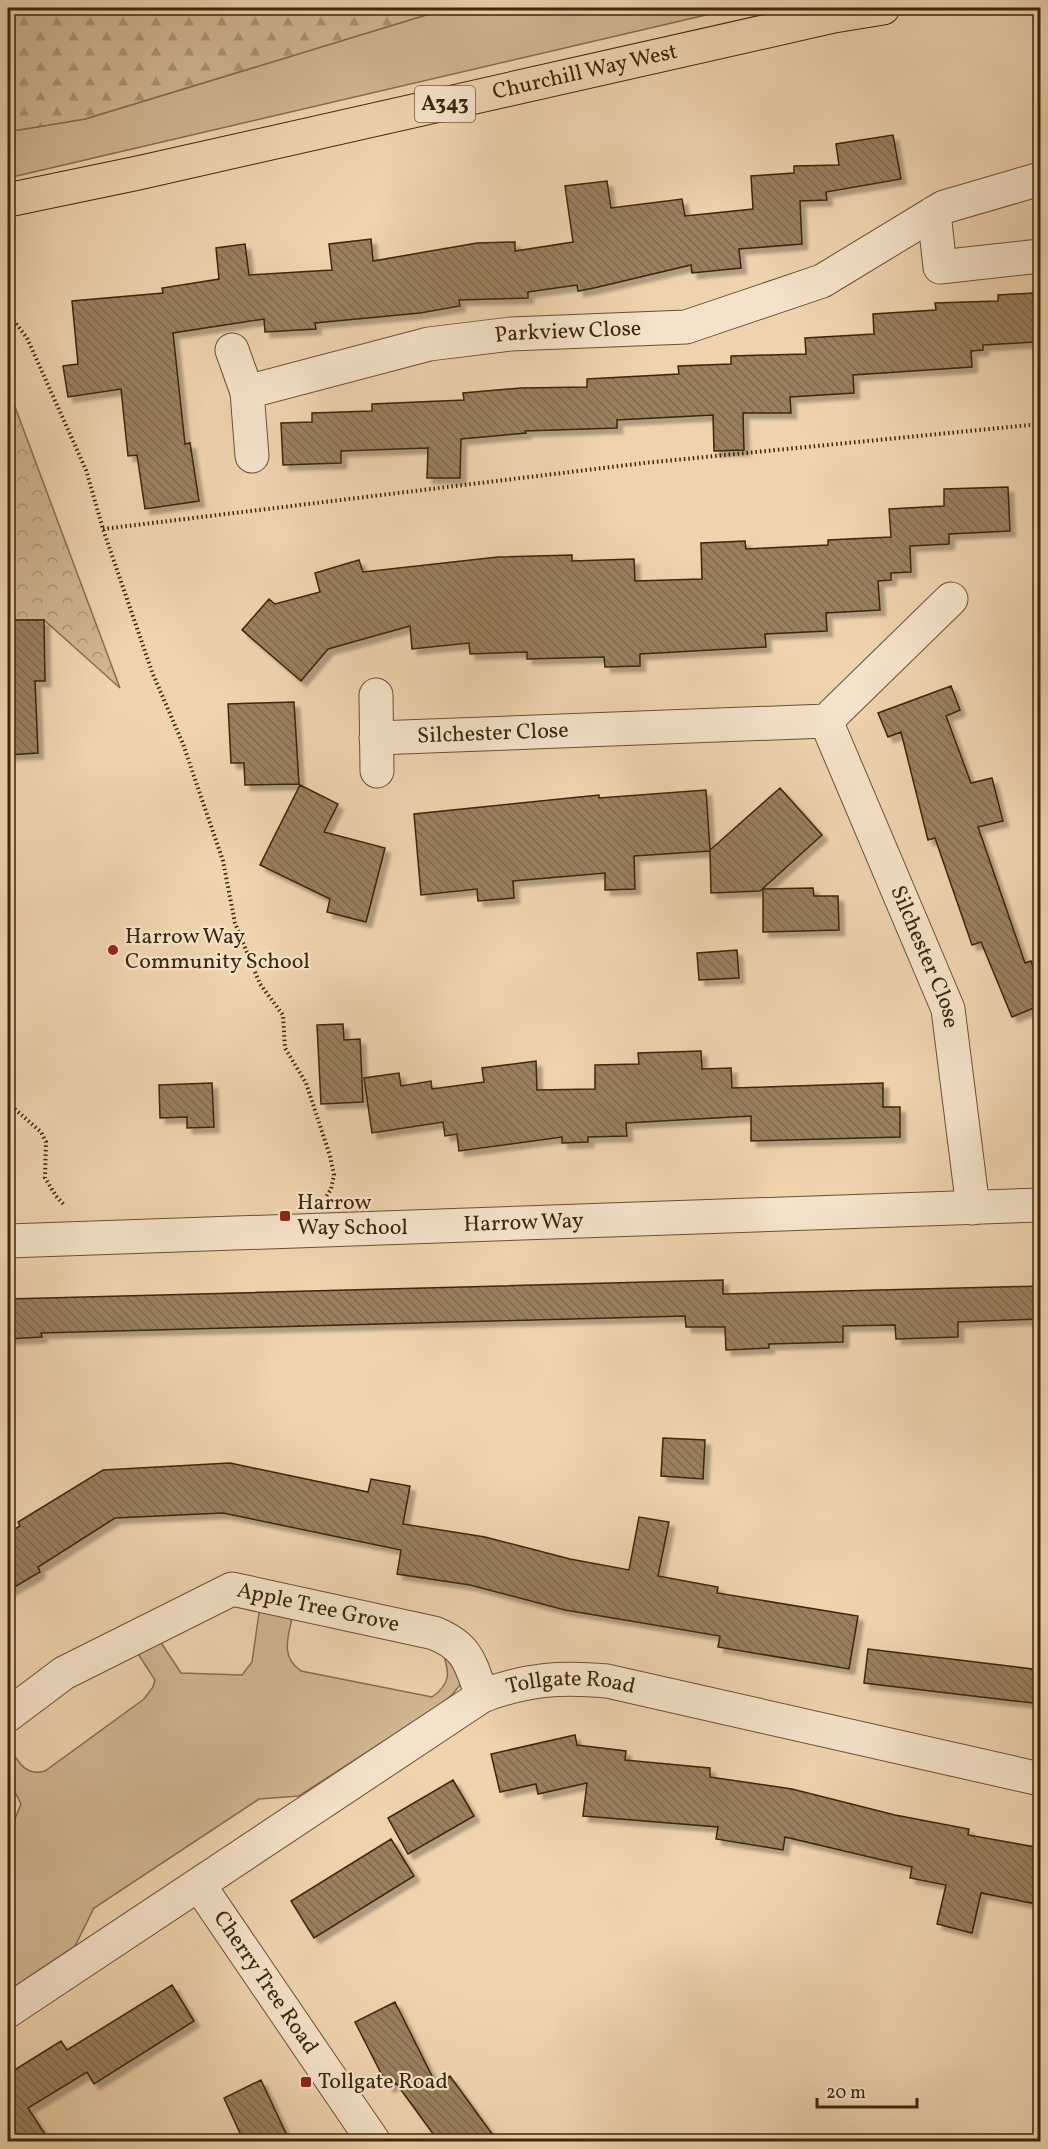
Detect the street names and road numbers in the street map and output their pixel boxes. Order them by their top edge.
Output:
street label: Churchill Way West [489,36,681,108]
road number: A343 [415,86,475,122]
street label: Parkview Close [493,313,642,351]
street label: Silchester Close [417,715,569,752]
street label: Silchester Close [882,881,966,1030]
street label: Harrow Way [463,1205,584,1241]
street label: Apple Tree Grove [234,1575,402,1641]
street label: Tollgate Road [503,1664,638,1703]
street label: Cherry Tree Road [205,1905,325,2061]

